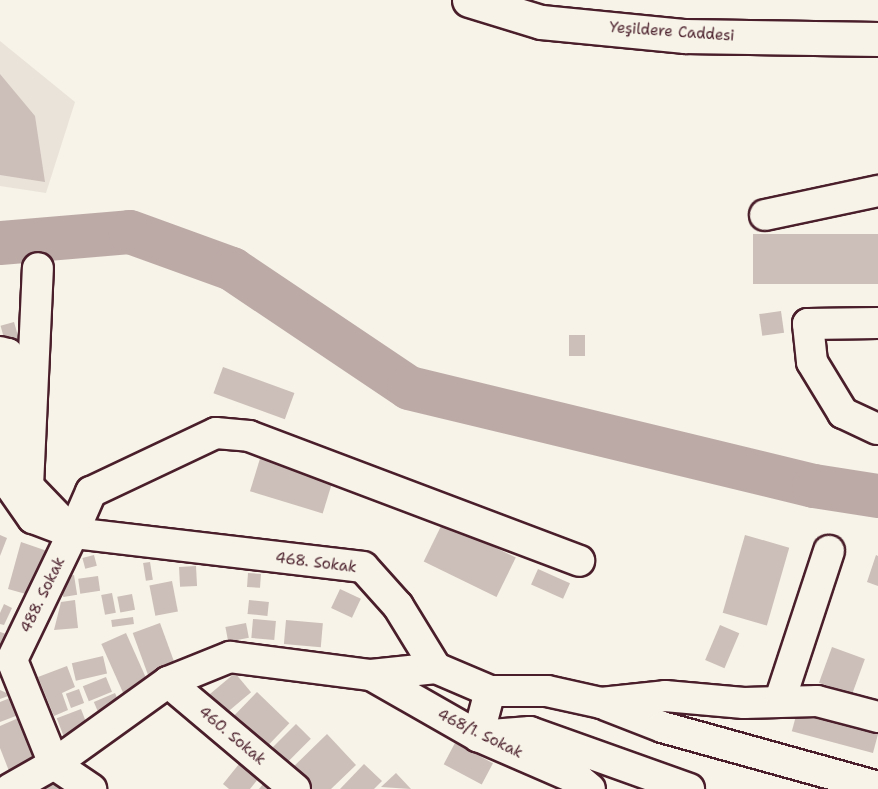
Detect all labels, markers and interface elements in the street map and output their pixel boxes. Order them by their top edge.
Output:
street label: Yeşildere Caddesi [609,19,735,45]
street label: 468. Sokak [274,549,358,577]
street label: 488. Sokak [17,554,69,636]
street label: 460. Sokak [195,703,269,769]
street label: 468/1. Sokak [434,706,526,762]

